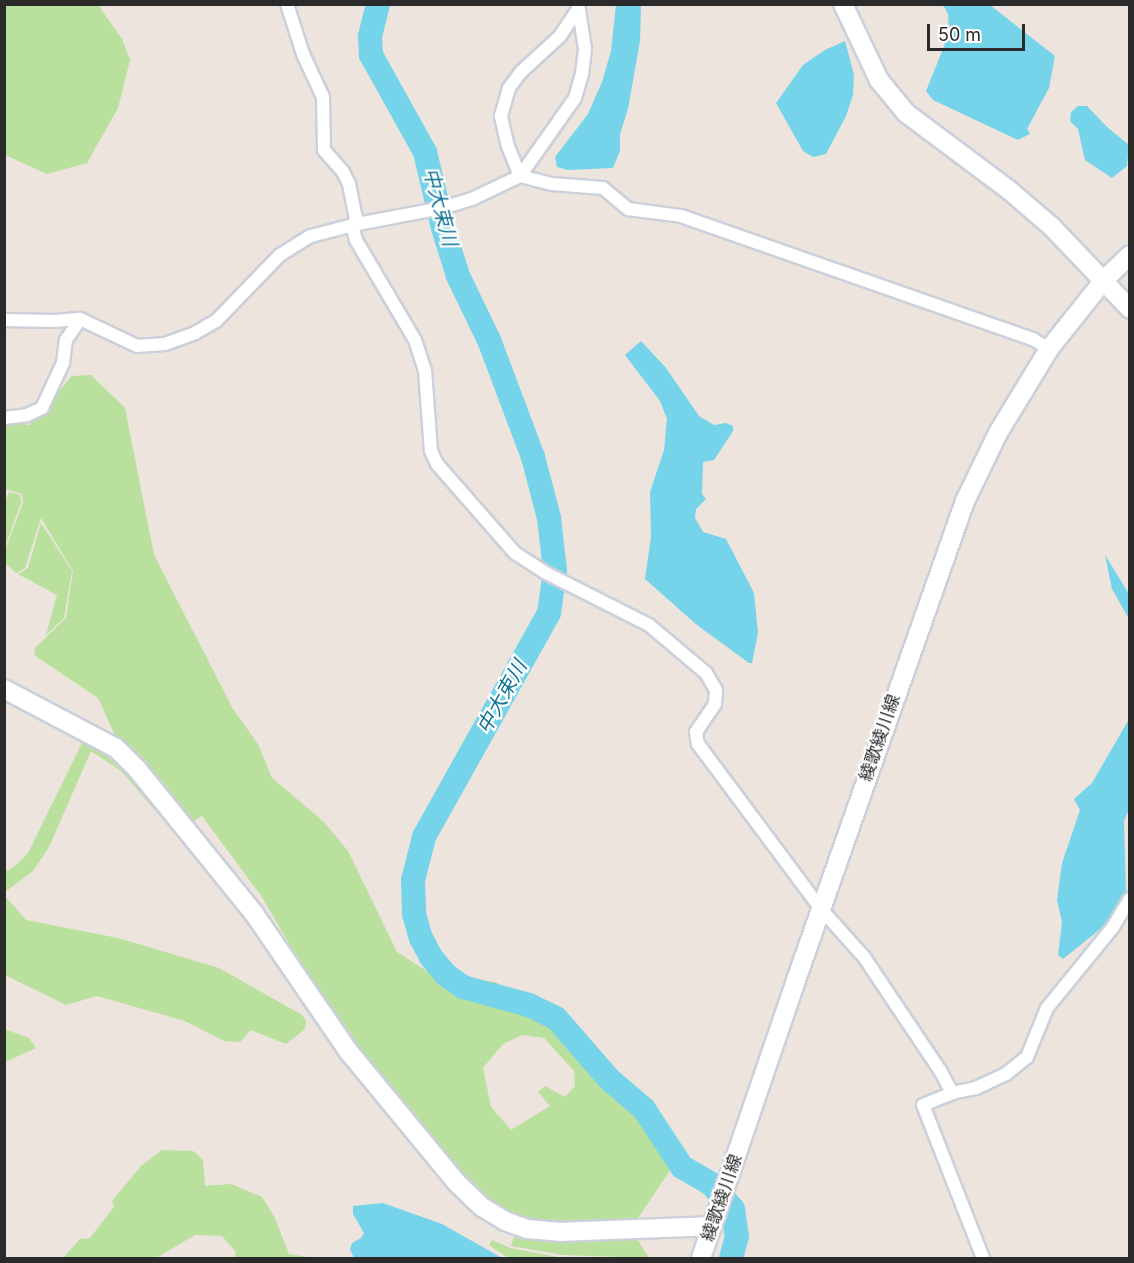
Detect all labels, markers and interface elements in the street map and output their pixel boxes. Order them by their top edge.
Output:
scale bar [930,12,1028,50]
text: 50 m [938,24,981,45]
water label: 中大束川 [418,165,462,249]
water label: 中大束川 [472,656,532,738]
street label: 綾歌綾川線 [855,692,905,784]
street label: 綾歌綾川線 [697,1152,747,1244]

